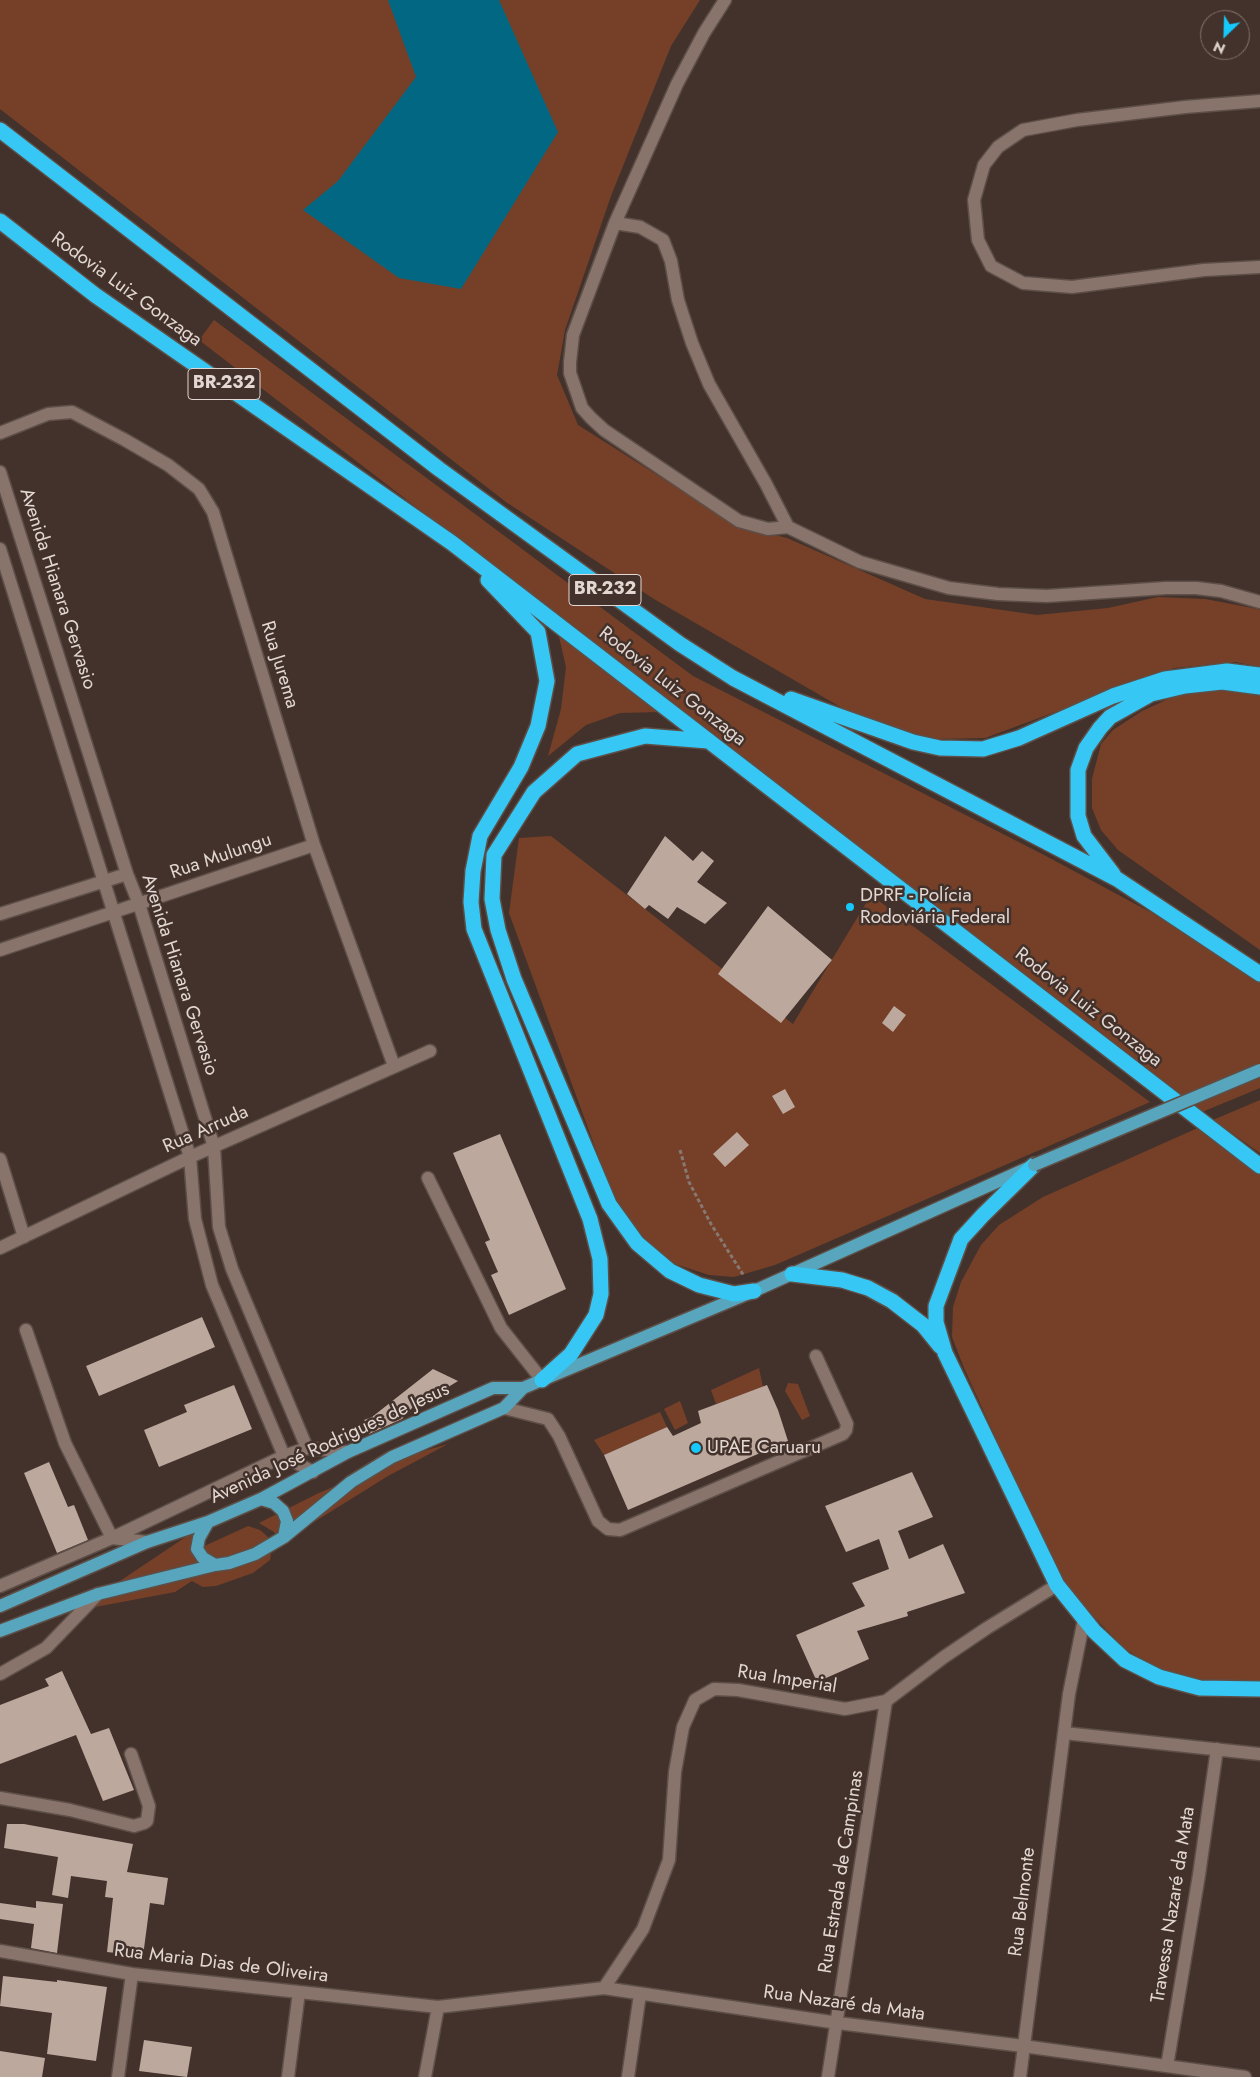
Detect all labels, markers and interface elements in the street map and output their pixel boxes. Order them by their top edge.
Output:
north arrow [1200,10,1250,60]
text: N [1210,36,1228,59]
street label: Rodovia Luiz Gonzaga [46,228,206,352]
road number: BR-232 [188,368,260,399]
street label: Avenida Hianara Gervasio [14,486,100,692]
road number: BR-232 [569,574,641,606]
street label: Rua Jurema [255,619,303,711]
street label: Rodovia Luiz Gonzaga [594,622,750,752]
street label: Rua Mulungu [167,829,275,885]
street label: Avenida Hianara Gervasio [136,872,222,1078]
place label: DPRF - Polícia Rodoviária Federal [860,885,1010,929]
marker: DPRF - Polícia Rodoviária Federal [844,901,856,913]
street label: Rodovia Luiz Gonzaga [1010,943,1166,1073]
street label: Rua Arruda [160,1101,252,1159]
street label: Avenida José Rodrigues de Jesus [207,1378,453,1510]
place label: UPAE Caruaru [707,1437,821,1459]
marker: UPAE Caruaru [689,1441,703,1455]
street label: Rua Imperial [736,1661,838,1699]
street label: Rua Estrada de Campinas [815,1769,869,1975]
street label: Travessa Nazaré da Mata [1147,1805,1201,2005]
street label: Rua Belmonte [1005,1846,1041,1958]
street label: Rua Maria Dias de Oliveira [113,1940,329,1988]
street label: Rua Nazaré da Mata [762,1981,926,2027]

